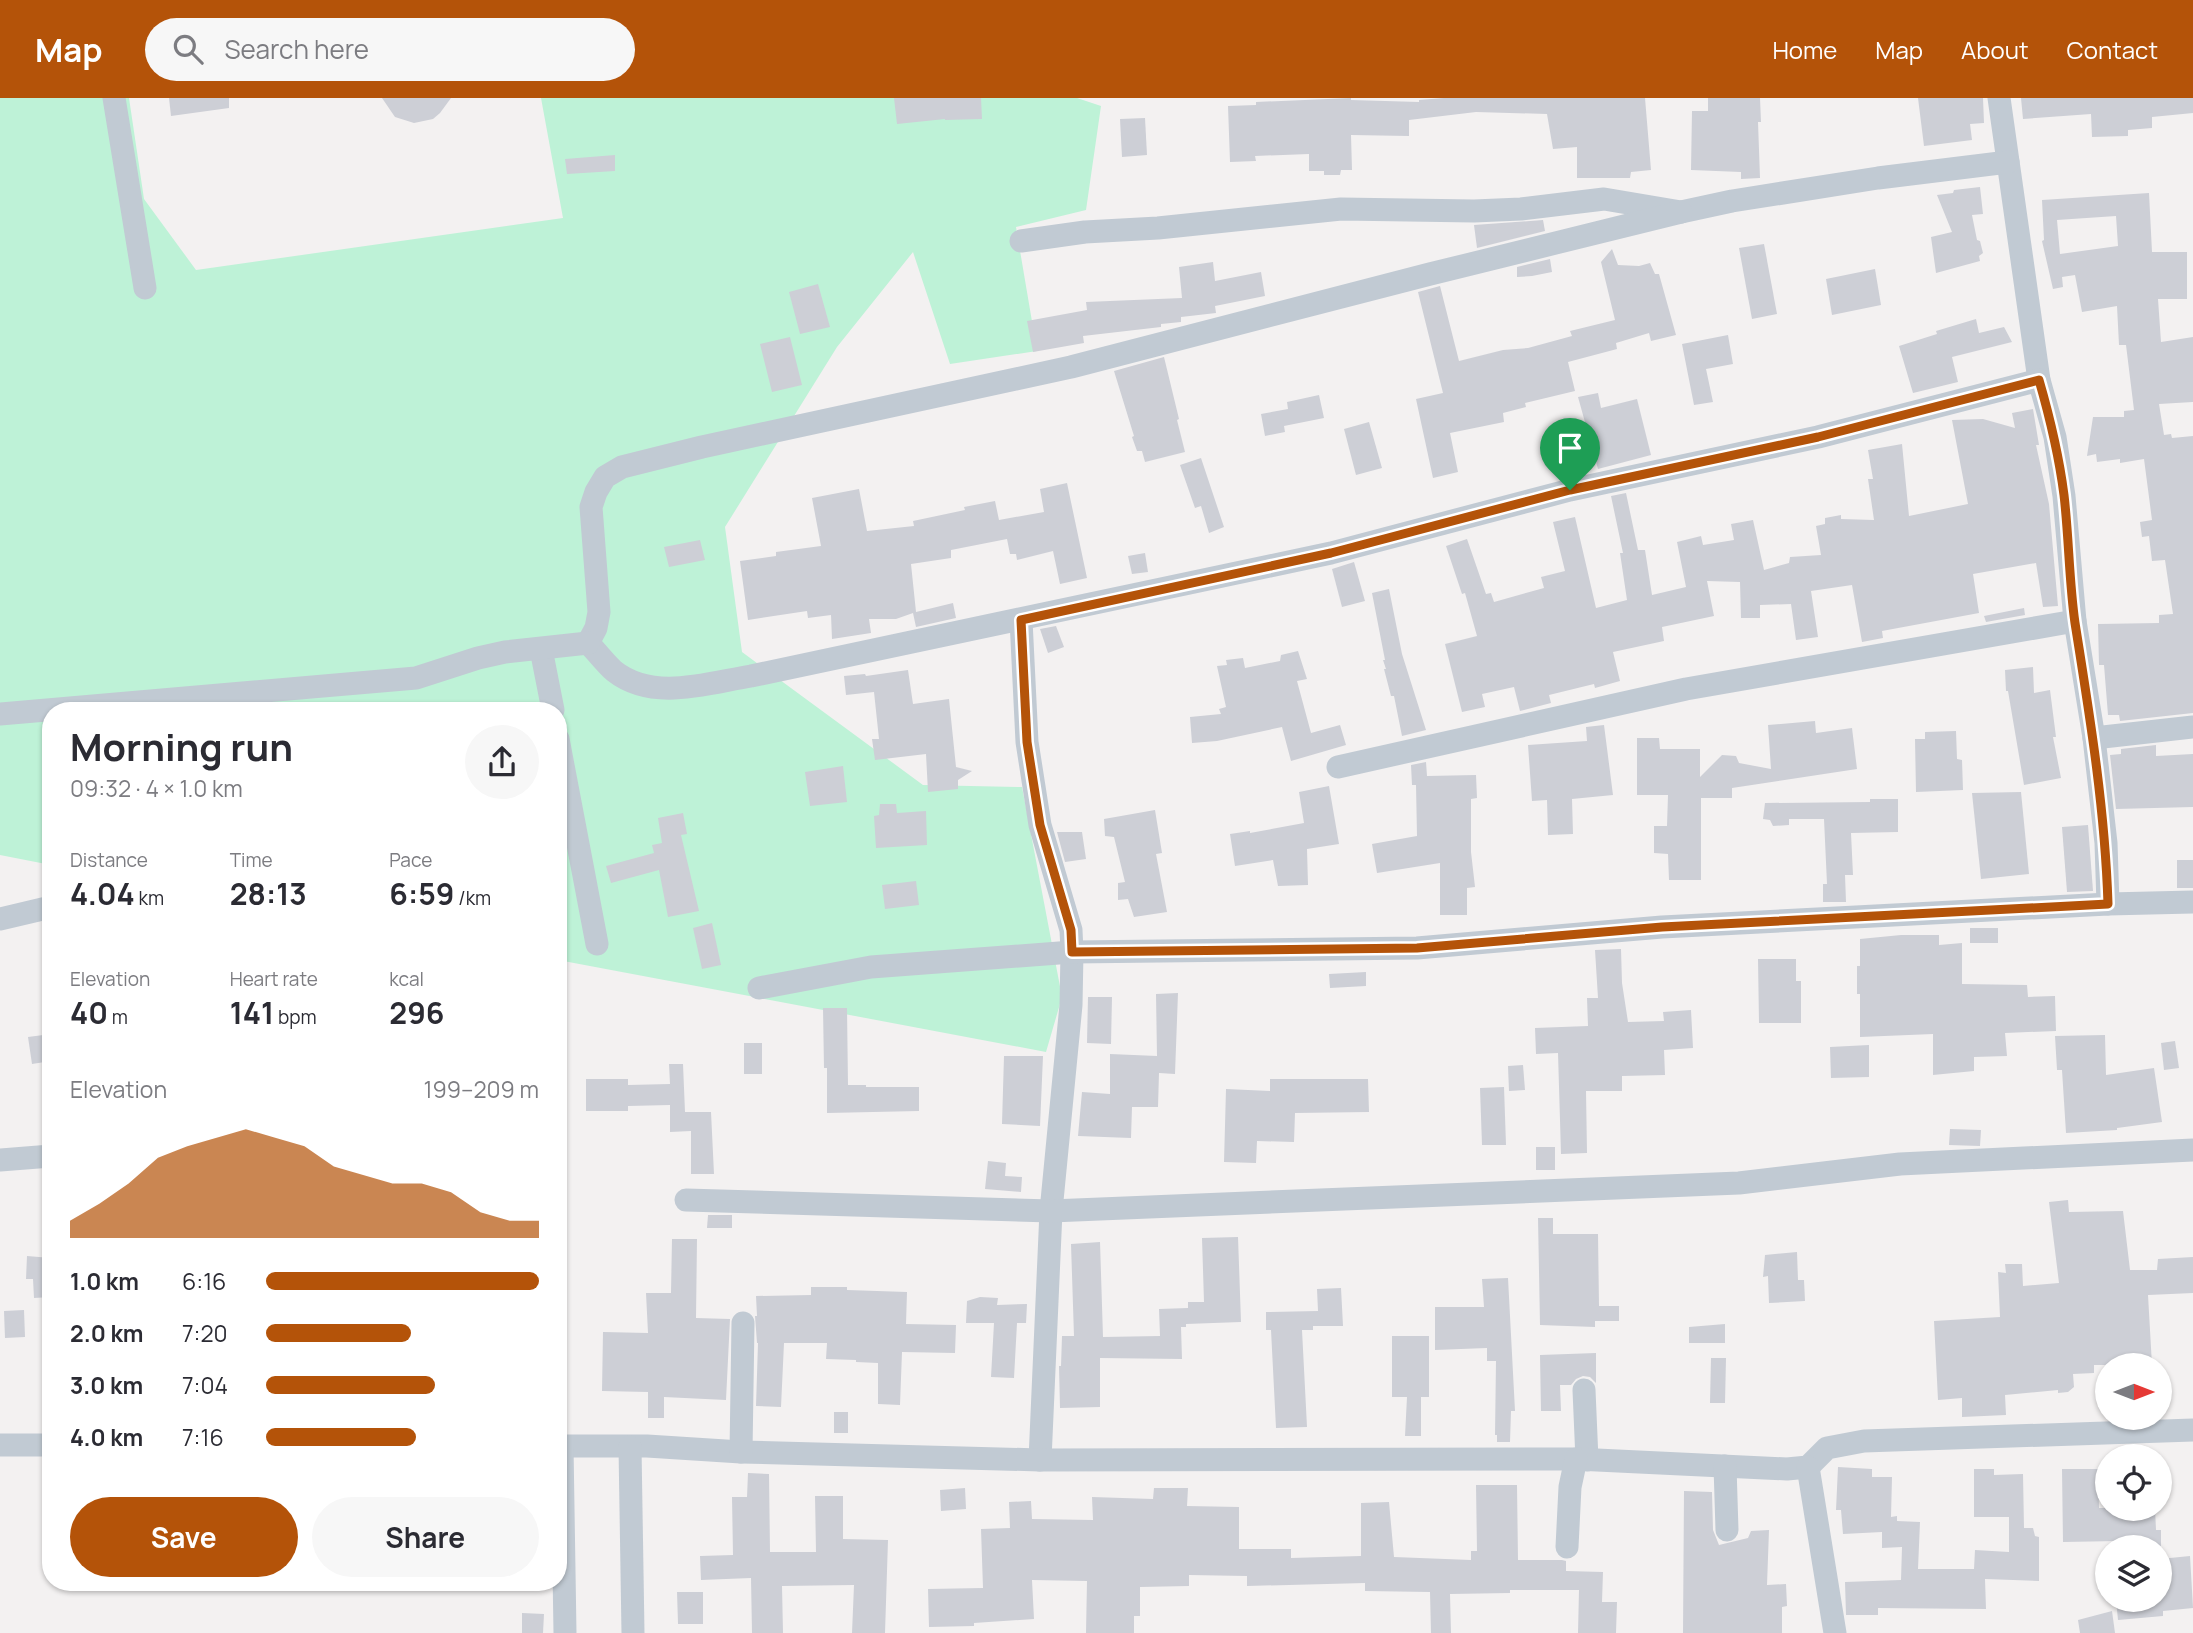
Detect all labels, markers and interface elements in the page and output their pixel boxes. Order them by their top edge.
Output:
search box [145,18,635,81]
text: Map [35,27,103,72]
icon: search [169,30,207,68]
text: Search here [225,31,369,67]
text: Home [1772,33,1837,66]
text: Map [1875,33,1923,66]
text: About [1961,33,2029,66]
text: Contact [2067,33,2158,66]
pin [1540,418,1600,490]
icon: arrive [1551,429,1589,467]
text: Morning run [70,720,293,772]
button: share [465,725,539,799]
text: 09:32 · 4 × 1.0 km [70,772,243,804]
text: Distance [70,847,148,873]
text: Time [230,847,273,873]
text: Pace [389,847,432,873]
text: 4.04 [70,873,135,914]
text: 28:13 [230,873,307,914]
text: 6:59 [389,873,454,914]
text: km [135,885,164,911]
text: /km [454,885,491,911]
text: Elevation [70,966,150,992]
text: Heart rate [230,966,318,992]
text: kcal [389,966,424,992]
text: 40 [70,992,108,1033]
text: 141 [230,992,274,1033]
text: 296 [389,992,444,1033]
text: m [108,1004,128,1030]
text: bpm [274,1004,317,1030]
text: Elevation [70,1073,167,1105]
text: 199–209 m [424,1073,539,1105]
text: 1.0 km [70,1265,139,1297]
text: 6:16 [182,1265,226,1297]
text: 2.0 km [70,1317,143,1349]
text: 7:20 [182,1317,228,1349]
north arrow [2095,1353,2172,1430]
map controls [2095,1353,2172,1612]
text: 3.0 km [70,1369,143,1401]
text: 7:04 [182,1369,228,1401]
text: 4.0 km [70,1421,143,1453]
text: 7:16 [182,1421,224,1453]
button: locate [2095,1444,2172,1521]
button: Save [70,1497,298,1577]
button: Share [312,1497,539,1577]
button: layers [2095,1535,2172,1612]

